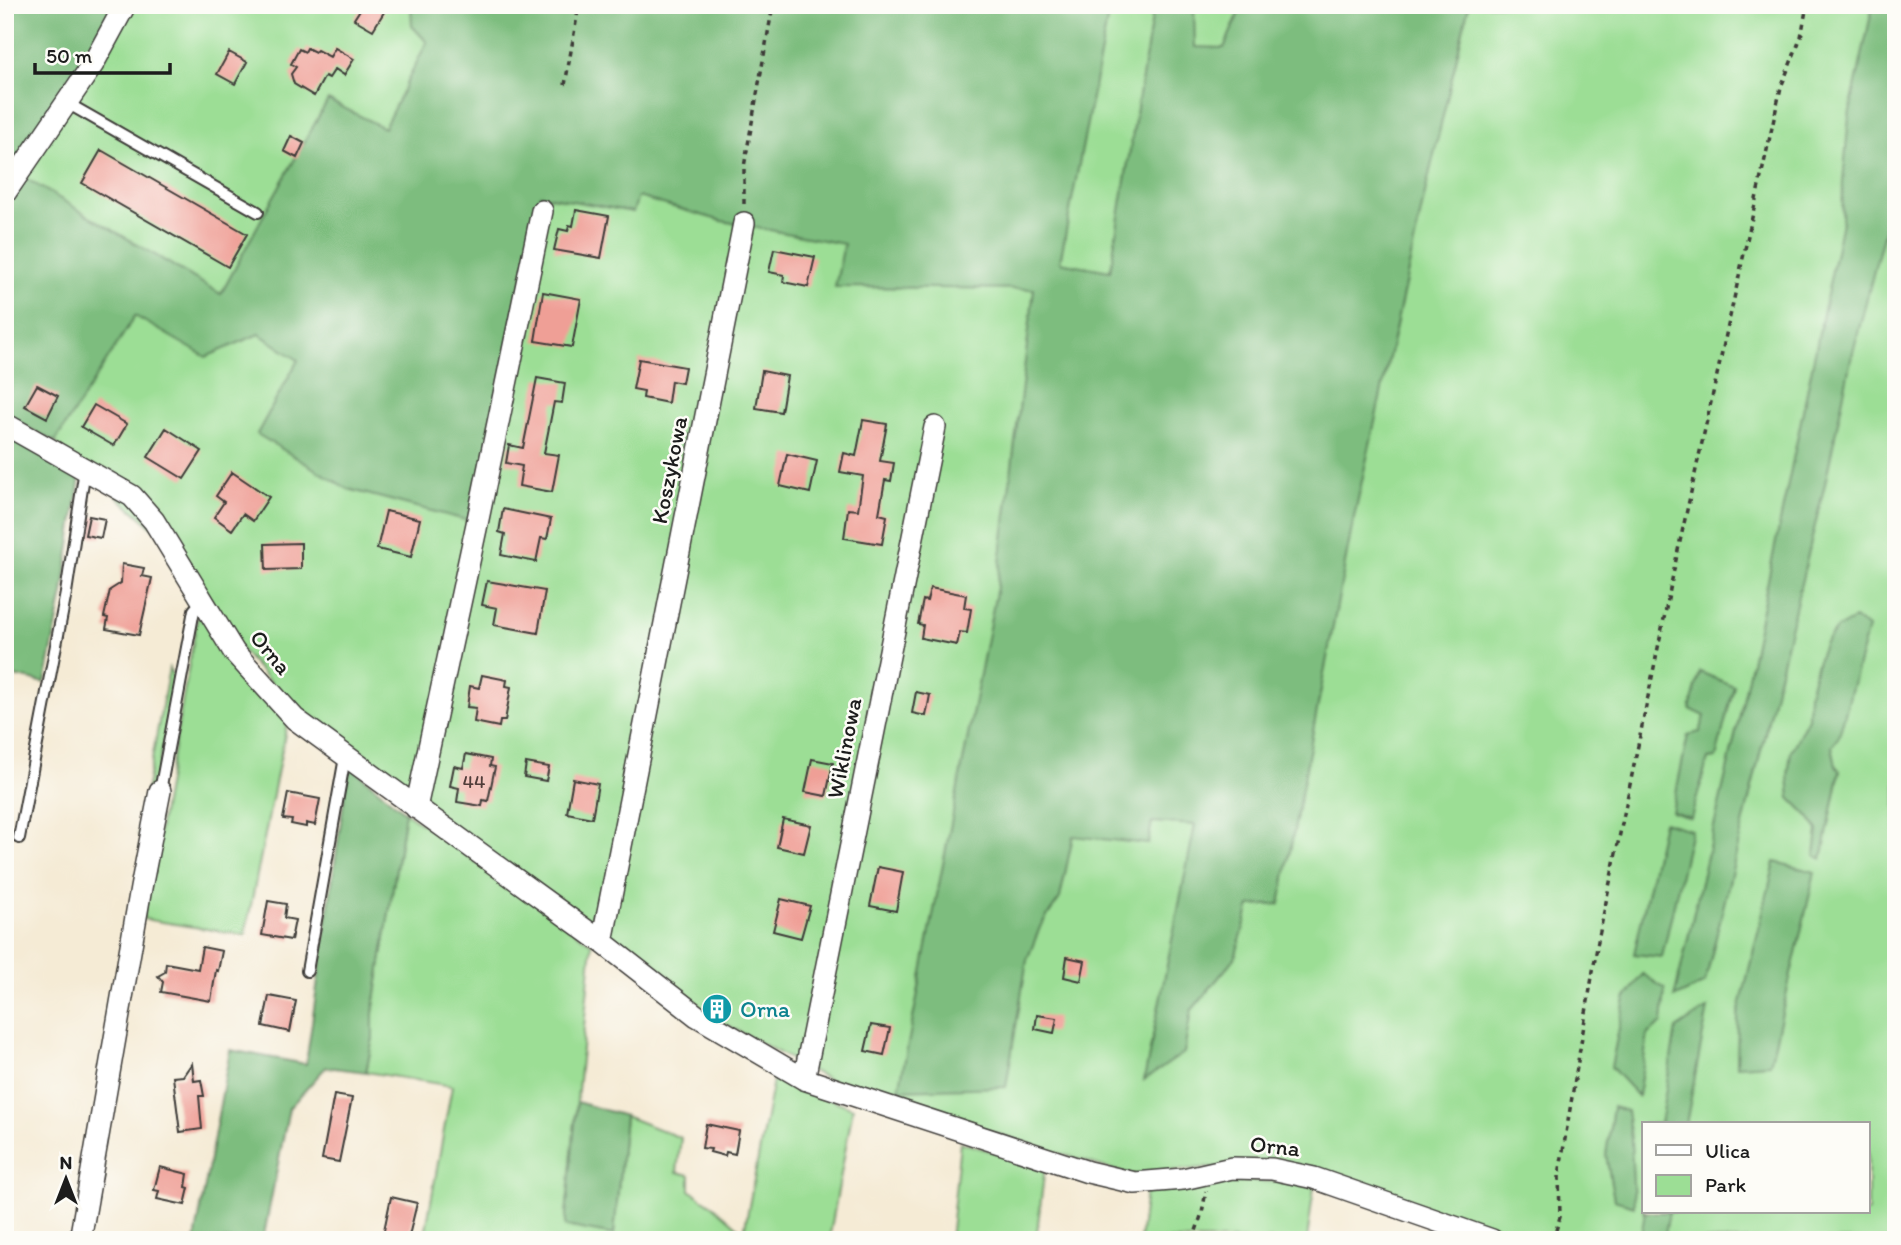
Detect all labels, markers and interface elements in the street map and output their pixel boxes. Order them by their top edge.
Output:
scale bar [35,32,170,76]
text: 50 m [46,43,93,68]
street label: Koszykowa [645,414,693,526]
street label: Orna [244,624,298,680]
street label: Wiklinowa [821,695,867,801]
house number: 44 [463,770,485,793]
building icon: Orna [700,992,734,1026]
place label: Orna [740,995,790,1023]
legend [1642,1122,1870,1214]
street label: Orna [1249,1129,1301,1163]
text: Ulica [1705,1138,1750,1163]
north arrow [32,1144,102,1214]
text: N [60,1151,72,1174]
text: Park [1705,1172,1747,1197]

